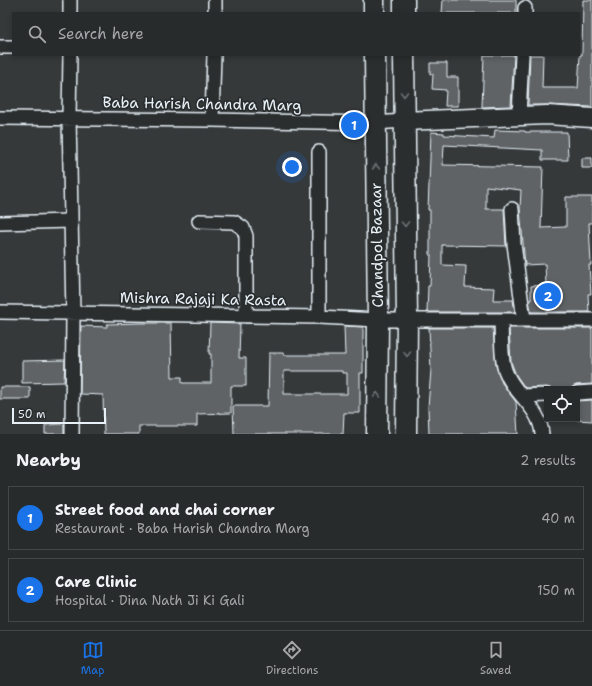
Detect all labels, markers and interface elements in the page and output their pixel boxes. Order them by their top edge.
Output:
search box [12,12,580,56]
icon: search [26,23,48,45]
text: Search here [58,24,144,44]
one-way arrow [400,91,408,97]
street label: Baba Harish Chandra Marg [102,92,302,116]
pin: 1 [341,110,367,140]
your location [282,157,302,177]
one-way arrow [372,164,380,170]
street label: Chandpol Bazaar [366,182,388,308]
one-way arrow [401,221,409,227]
pin: 2 [535,281,561,311]
street label: Mishra Rajaji Ka Rasta [120,288,287,310]
one-way arrow [403,351,411,357]
map controls [544,386,580,422]
button: locate [544,386,580,422]
one-way arrow [373,392,382,398]
scale bar [12,406,106,425]
text: 50 m [18,407,46,422]
text: Nearby [16,449,81,471]
text: 2 results [520,452,576,469]
text: Street food and chai corner [55,500,275,520]
text: 1 [27,510,33,527]
text: 40 m [541,510,575,527]
text: Restaurant · Baba Harish Chandra Marg [55,520,310,537]
text: Care Clinic [55,572,137,592]
text: 2 [25,582,35,599]
text: 150 m [537,582,575,599]
text: Hospital · Dina Nath Ji Ki Gali [55,592,245,609]
tab: Map [81,639,104,678]
tab: Directions [266,639,318,678]
tab: Saved [480,639,511,678]

